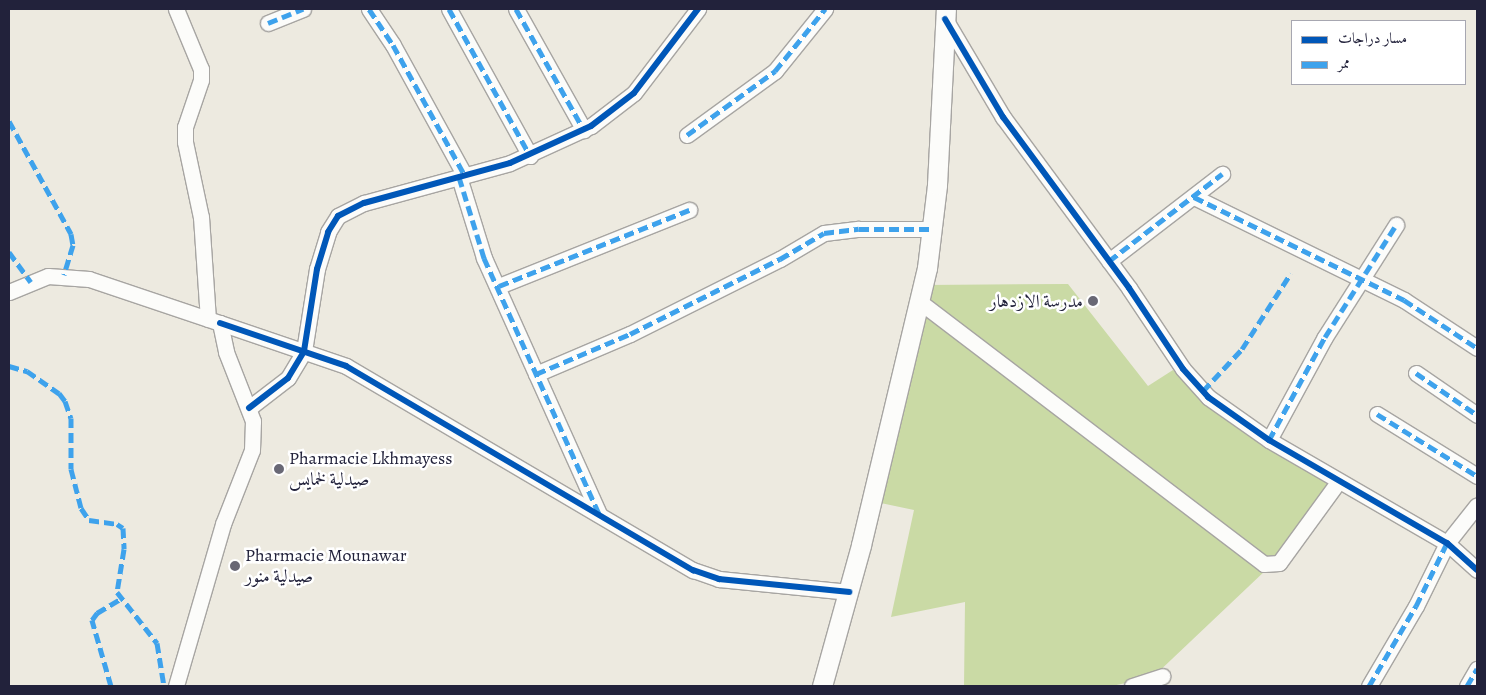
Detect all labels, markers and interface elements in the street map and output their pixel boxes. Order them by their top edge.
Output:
legend [1291,20,1466,85]
text: مسار دراجات [1338,28,1407,48]
text: ممر [1338,53,1350,73]
place label: مدرسة الازدهار [990,290,1083,312]
marker: مدرسة الازدهار [1087,295,1099,307]
place label: Pharmacie Lkhmayess صيدلية لخمايس [289,448,452,490]
marker: Pharmacie Lkhmayess صيدلية لخمايس [273,463,285,475]
place label: Pharmacie Mounawar صيدلية منور [245,545,407,588]
marker: Pharmacie Mounawar صيدلية منور [229,560,241,572]

